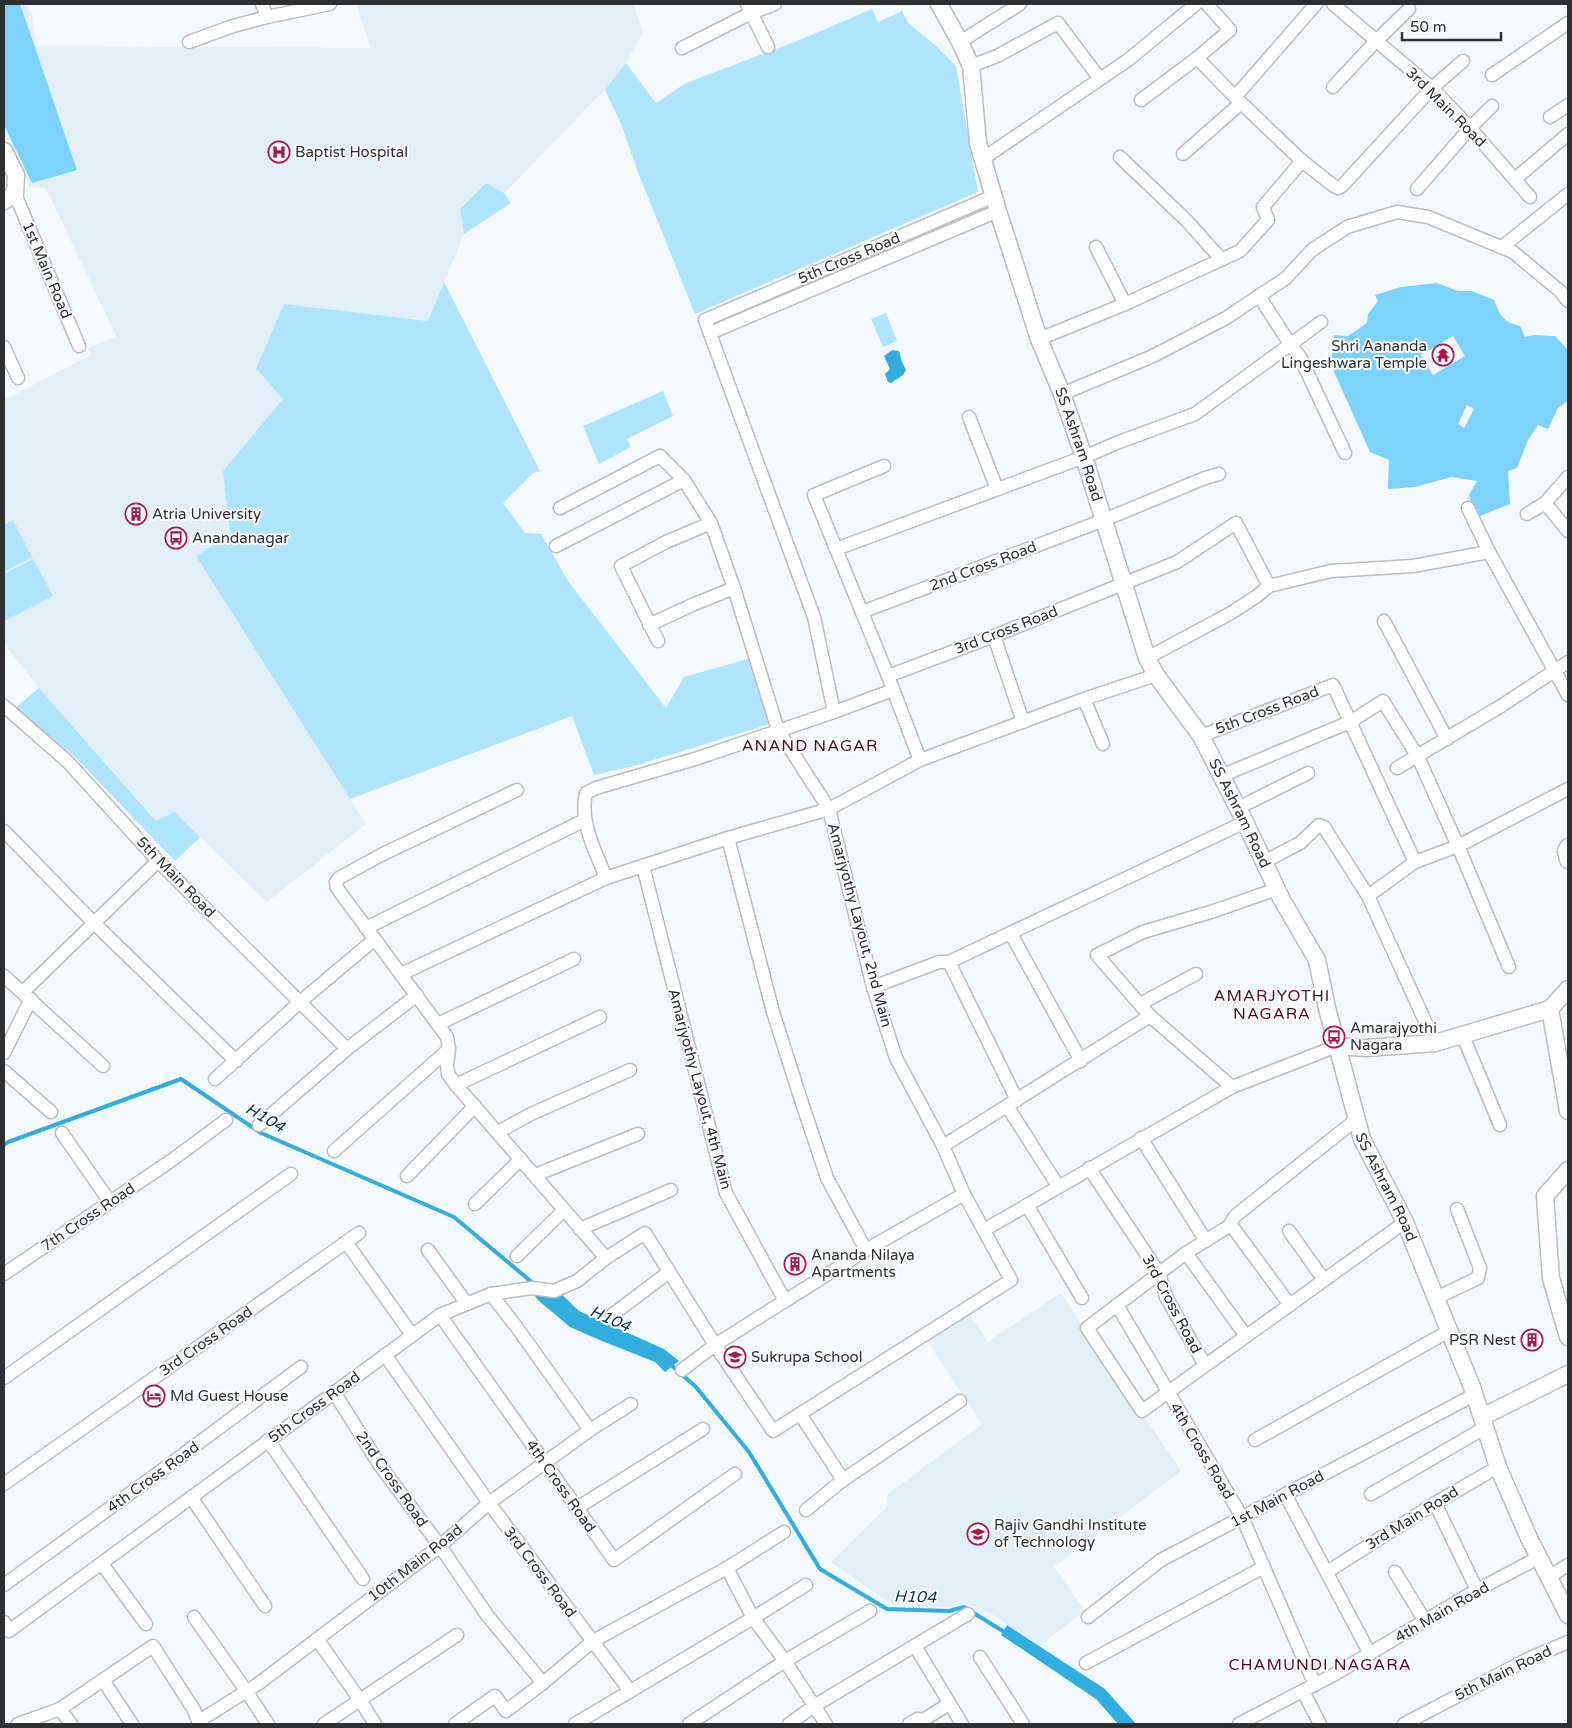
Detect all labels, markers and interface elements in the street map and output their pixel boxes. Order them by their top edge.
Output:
scale bar [1402,10,1501,42]
text: 50 m [1410,18,1447,36]
street label: 3rd Main Road [1402,63,1490,151]
hospital icon: Baptist Hospital [267,140,291,164]
place label: Baptist Hospital [295,143,408,161]
street label: 1st Main Road [18,219,76,321]
street label: 5th Cross Road [795,228,903,288]
place label: Shri Aananda Lingeshwara Temple [1281,337,1427,372]
temple icon: Shri Aananda Lingeshwara Temple [1431,343,1455,367]
street label: SS Ashram Road [1051,384,1106,504]
building icon: Atria University [124,502,148,526]
place label: Atria University [152,505,261,523]
bus stop icon: Anandanagar [164,526,188,550]
place label: Anandanagar [192,529,289,547]
street label: 2nd Cross Road [927,537,1039,595]
street label: 3rd Cross Road [952,602,1060,658]
street label: 5th Cross Road [1213,682,1321,738]
district label: ANAND NAGAR [742,736,878,756]
street label: SS Ashram Road [1205,756,1274,871]
street label: Amarjyothy Layout, 2nd Main [824,821,896,1029]
street label: 5th Main Road [133,833,219,921]
district label: AMARJYOTHI NAGARA [1214,986,1330,1024]
street label: Amarjyothy Layout, 4th Main [664,987,736,1191]
place label: Amarajyothi Nagara [1350,1019,1437,1054]
bus stop icon: Amarajyothi Nagara [1322,1025,1346,1049]
water label: H104 [242,1099,289,1138]
street label: SS Ashram Road [1352,1131,1421,1244]
street label: 7th Cross Road [38,1179,138,1255]
place label: Ananda Nilaya Apartments [811,1246,915,1281]
building icon: Ananda Nilaya Apartments [783,1252,807,1276]
street label: 3rd Cross Road [1138,1252,1206,1356]
water label: H104 [587,1301,634,1337]
street label: 3rd Cross Road [156,1302,256,1380]
building icon: PSR Nest [1520,1328,1544,1352]
place label: PSR Nest [1449,1331,1516,1349]
school or university icon: Sukrupa School [723,1345,747,1369]
place label: Sukrupa School [751,1348,862,1366]
street label: 5th Cross Road [265,1368,363,1446]
hotel icon: Md Guest House [142,1384,166,1408]
place label: Md Guest House [170,1387,288,1405]
street label: 4th Cross Road [1166,1400,1238,1502]
street label: 2nd Cross Road [352,1428,432,1530]
street label: 4th Cross Road [522,1436,600,1536]
street label: 4th Cross Road [104,1438,202,1516]
street label: 1st Main Road [1227,1467,1327,1531]
street label: 3rd Main Road [1362,1482,1462,1554]
place label: Rajiv Gandhi Institute of Technology [994,1516,1147,1551]
street label: 10th Main Road [364,1521,466,1605]
school or university icon: Rajiv Gandhi Institute of Technology [966,1522,990,1546]
street label: 3rd Cross Road [500,1523,580,1621]
street label: 4th Main Road [1392,1578,1492,1646]
water label: H104 [894,1586,937,1608]
street label: 5th Main Road [1452,1642,1554,1704]
district label: CHAMUNDI NAGARA [1228,1655,1412,1675]

